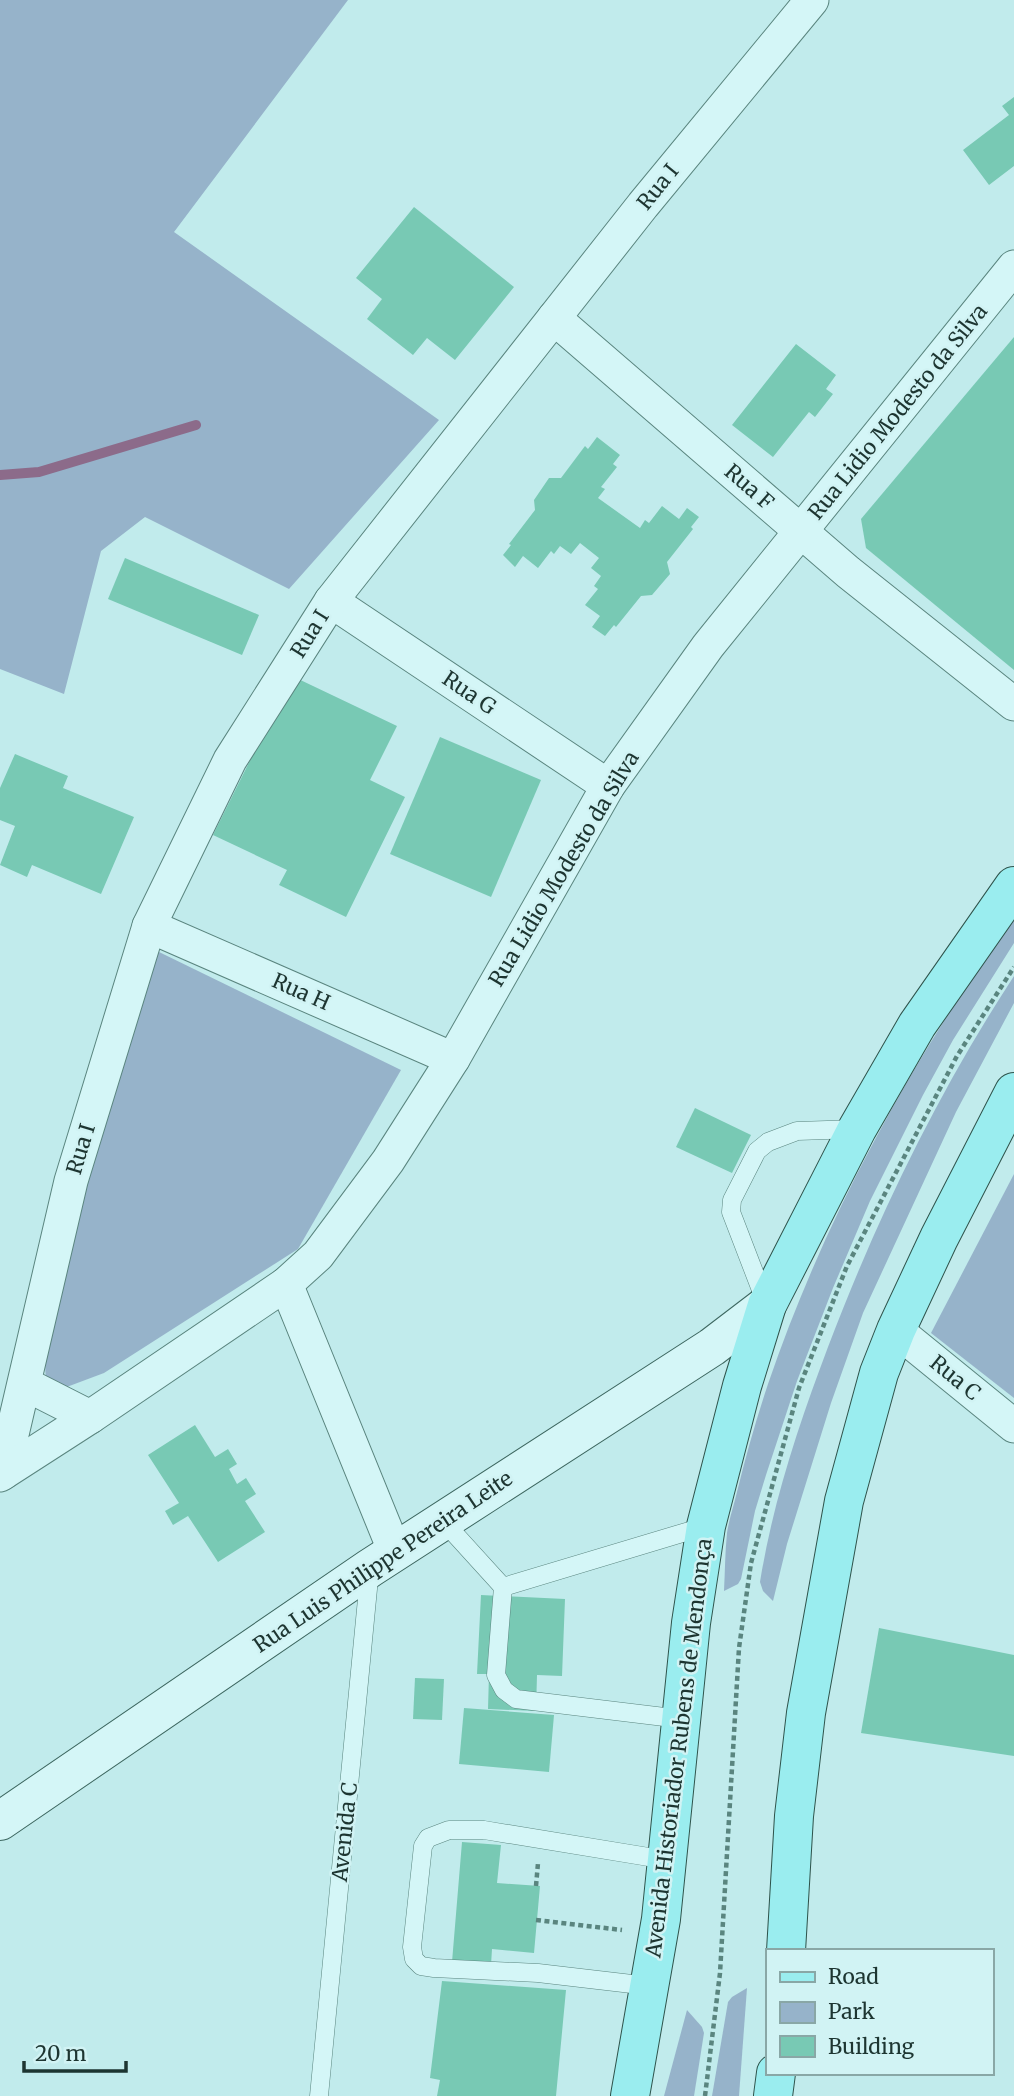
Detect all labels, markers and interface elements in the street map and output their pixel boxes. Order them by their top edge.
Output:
street label: Rua I [631,158,684,215]
street label: Rua Lidio Modesto da Silva [802,298,993,525]
street label: Rua F [719,458,780,515]
street label: Rua I [284,605,335,663]
street label: Rua G [437,665,501,720]
street label: Rua Lidio Modesto da Silva [483,746,645,991]
street label: Rua H [268,967,334,1016]
street label: Rua I [60,1120,101,1177]
street label: Rua C [924,1349,986,1406]
street label: Rua Luis Philippe Pereira Leite [248,1465,517,1659]
street label: Avenida Historiador Rubens de Mendonça [639,1537,718,1960]
street label: Avenida C [326,1781,363,1884]
legend [766,1949,993,2075]
text: Road [828,1963,879,1990]
text: Park [828,1998,875,2025]
scale bar [24,2030,126,2074]
text: Building [828,2033,915,2060]
text: 20 m [35,2040,87,2067]

